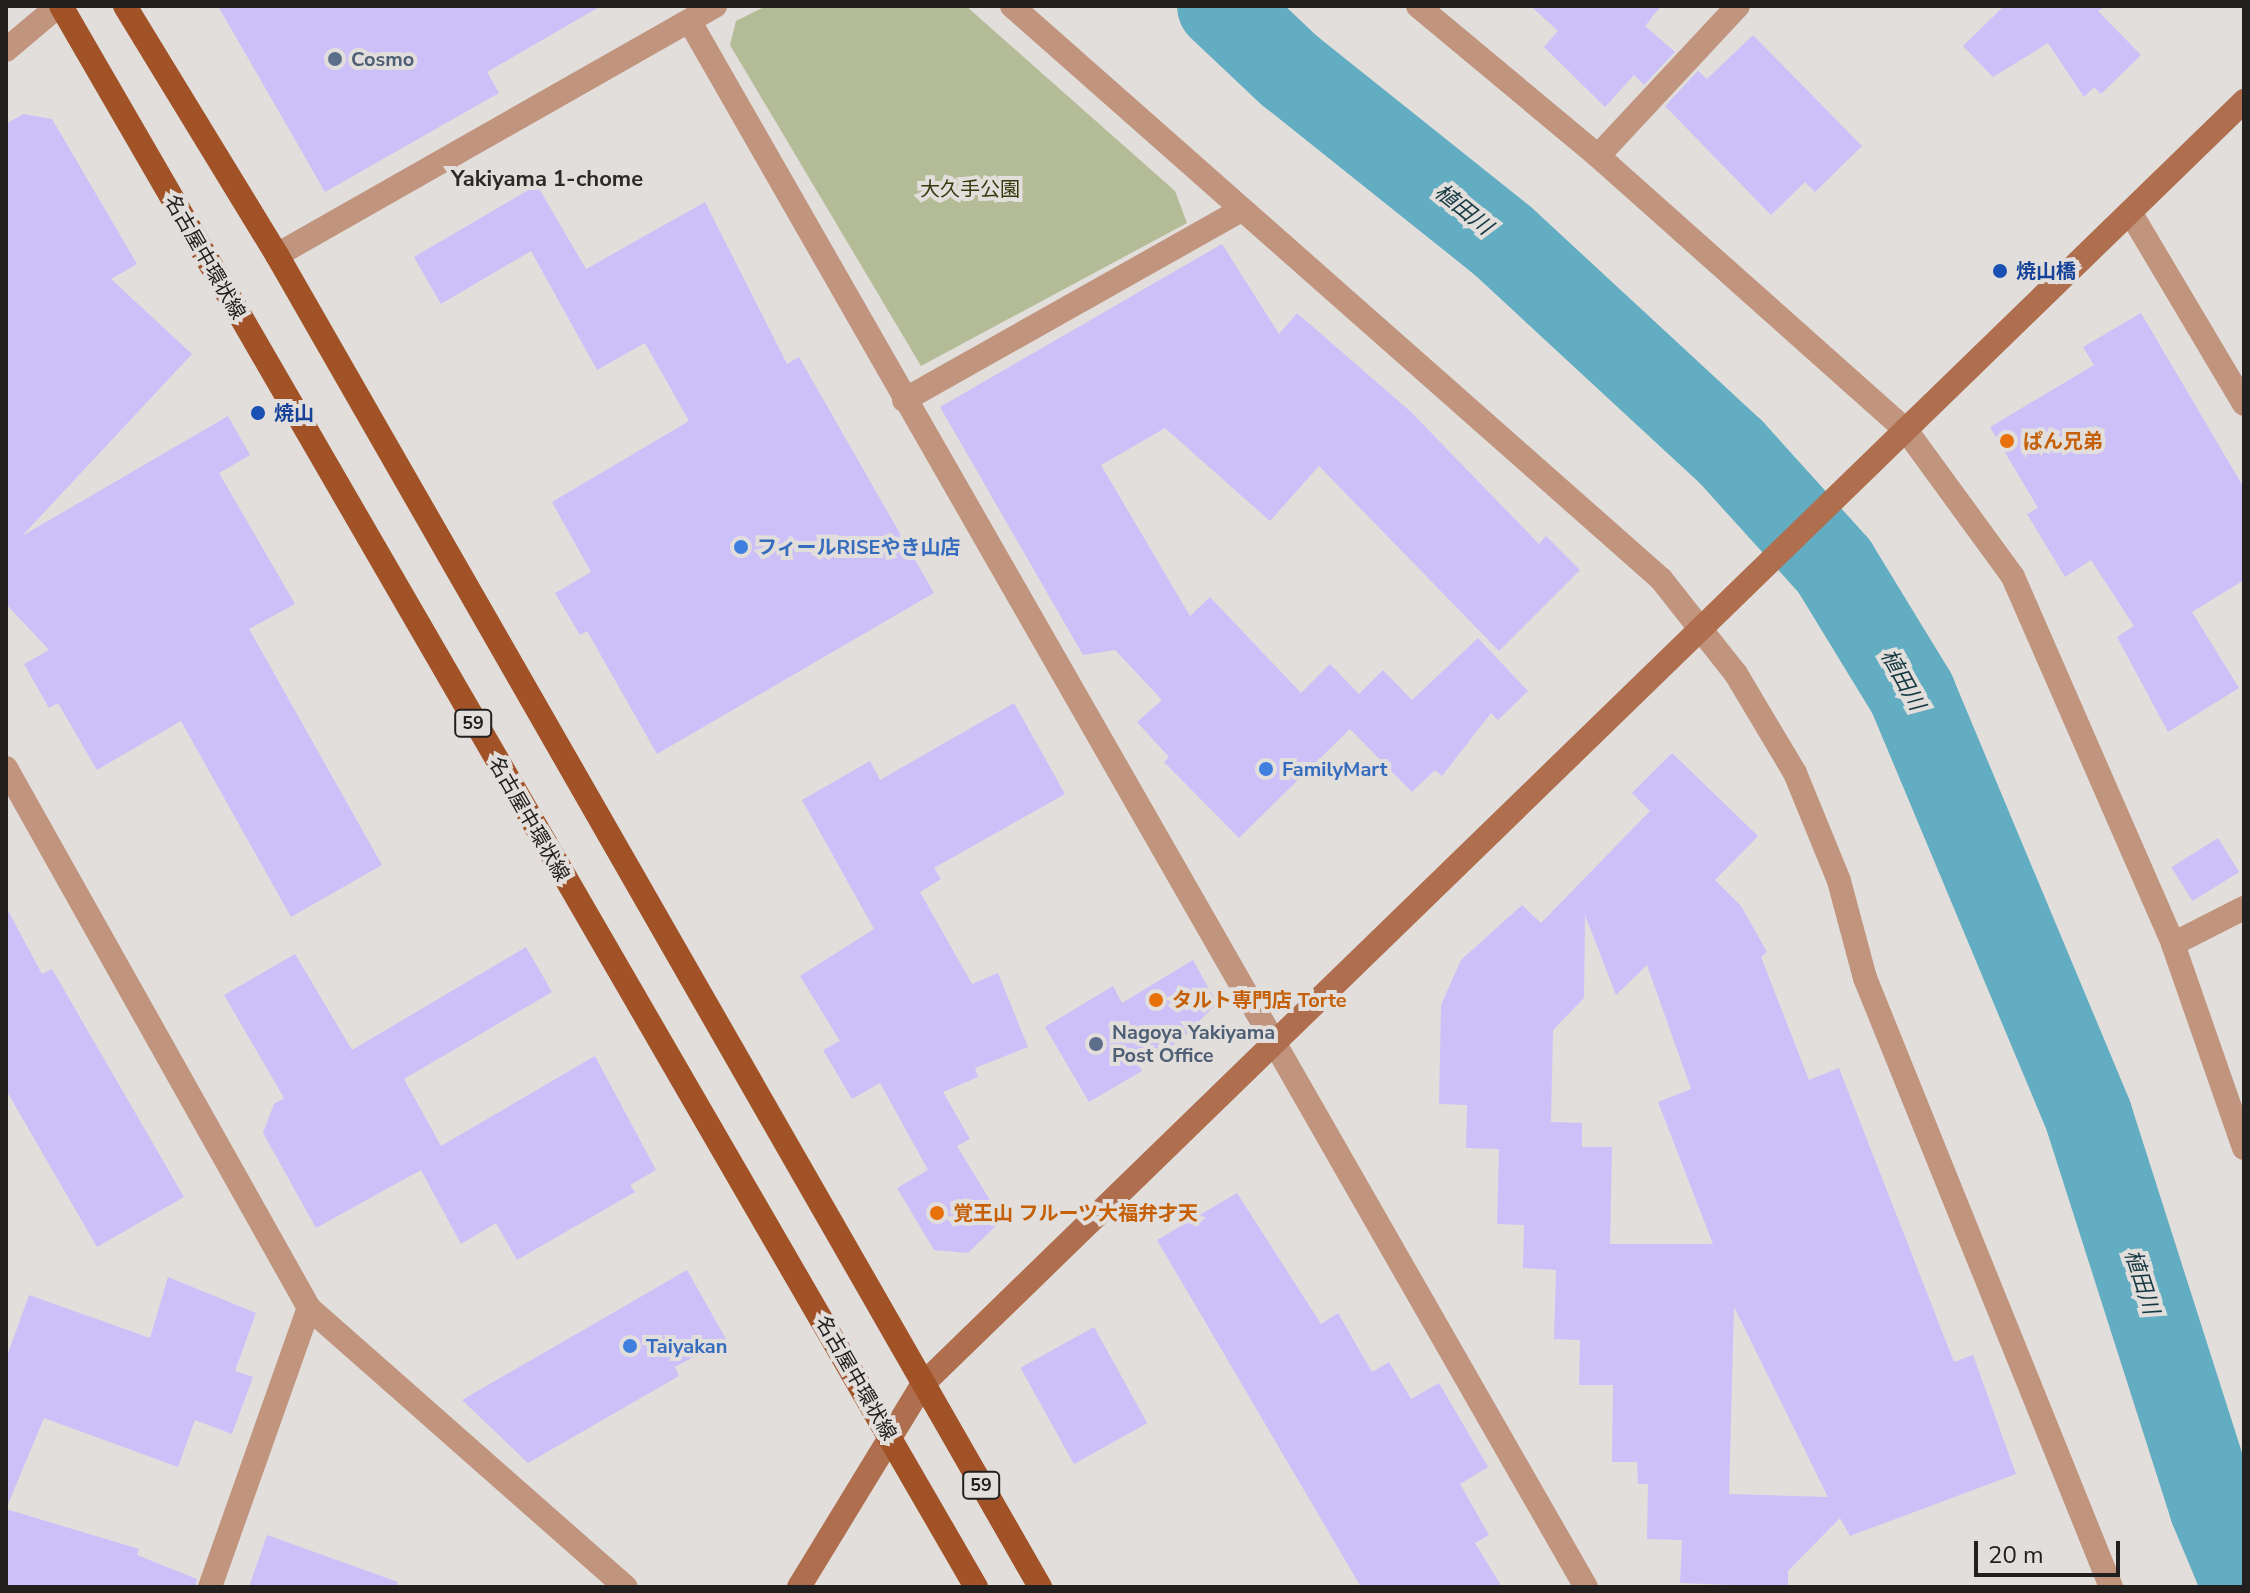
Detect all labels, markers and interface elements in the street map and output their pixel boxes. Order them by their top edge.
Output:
place label: Cosmo [351,47,414,71]
marker: Cosmo [326,50,344,68]
district label: Yakiyama 1-chome [451,167,643,193]
park label: 大久手公園 [920,177,1020,201]
water label: 植田川 [1429,179,1497,241]
street label: 名古屋中環状線 [160,190,250,324]
place label: 焼山橋 [2016,259,2076,283]
marker: 焼山橋 [1991,262,2009,280]
place label: 焼山 [274,401,314,425]
marker: 焼山 [249,404,267,422]
place label: ぱん兄弟 [2023,429,2103,453]
marker: ぱん兄弟 [1998,432,2016,450]
place label: フィールRISEやき山店 [757,535,961,559]
marker: フィールRISEやき山店 [732,538,750,556]
water label: 植田川 [1874,645,1930,715]
road number: 59 [453,709,493,737]
street label: 名古屋中環状線 [484,752,574,886]
place label: FamilyMart [1282,757,1387,781]
marker: FamilyMart [1257,760,1275,778]
place label: タルト専門店 Torte [1172,988,1347,1012]
marker: タルト専門店 Torte [1147,991,1165,1009]
place label: Nagoya Yakiyama Post Office [1112,1020,1275,1067]
marker: Nagoya Yakiyama Post Office [1087,1035,1105,1053]
place label: 覚王山 フルーツ大福弁才天 [953,1201,1198,1225]
marker: 覚王山 フルーツ大福弁才天 [928,1204,946,1222]
water label: 植田川 [2118,1247,2164,1317]
street label: 名古屋中環状線 [811,1311,901,1445]
place label: Taiyakan [646,1334,727,1358]
marker: Taiyakan [621,1337,639,1355]
road number: 59 [961,1471,1001,1499]
scale bar [1978,1525,2124,1575]
text: 20 m [1988,1539,2044,1571]

